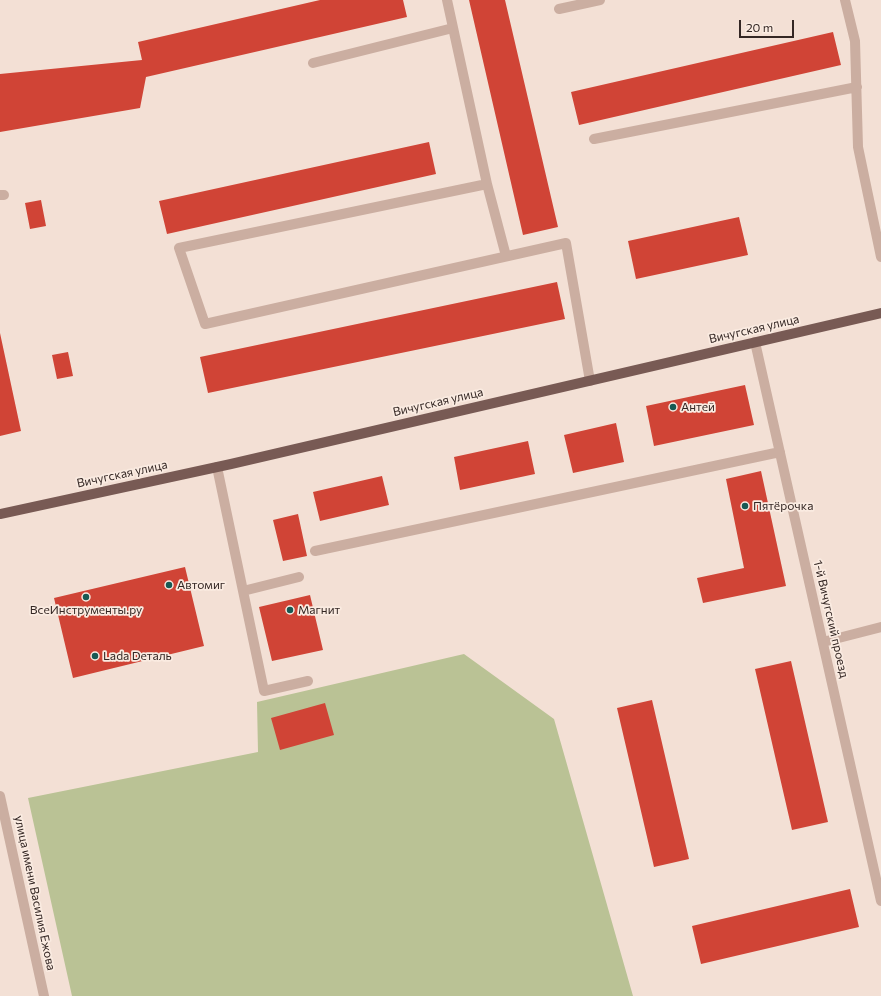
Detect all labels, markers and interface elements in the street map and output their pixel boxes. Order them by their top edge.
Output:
scale bar [741,12,796,38]
text: 20 m [746,20,773,34]
street label: Вичугская улица [707,312,801,346]
street label: Вичугская улица [391,385,485,419]
place label: Антей [681,400,715,414]
marker: Антей [668,402,678,412]
street label: Вичугская улица [75,457,169,491]
place label: Пятёрочка [753,499,813,513]
marker: Пятёрочка [740,501,750,511]
street label: 1-й Вичугский проезд [810,559,852,679]
place label: Автомиг [177,578,225,592]
marker: Автомиг [164,580,174,590]
marker: ВсеИнструменты.ру [81,592,91,602]
place label: ВсеИнструменты.ру [30,603,142,617]
place label: Магнит [298,603,340,617]
marker: Магнит [285,605,295,615]
place label: Lada Dеталь [103,649,172,663]
marker: Lada Dеталь [90,651,100,661]
street label: улица имени Василия Ежова [12,814,58,972]

